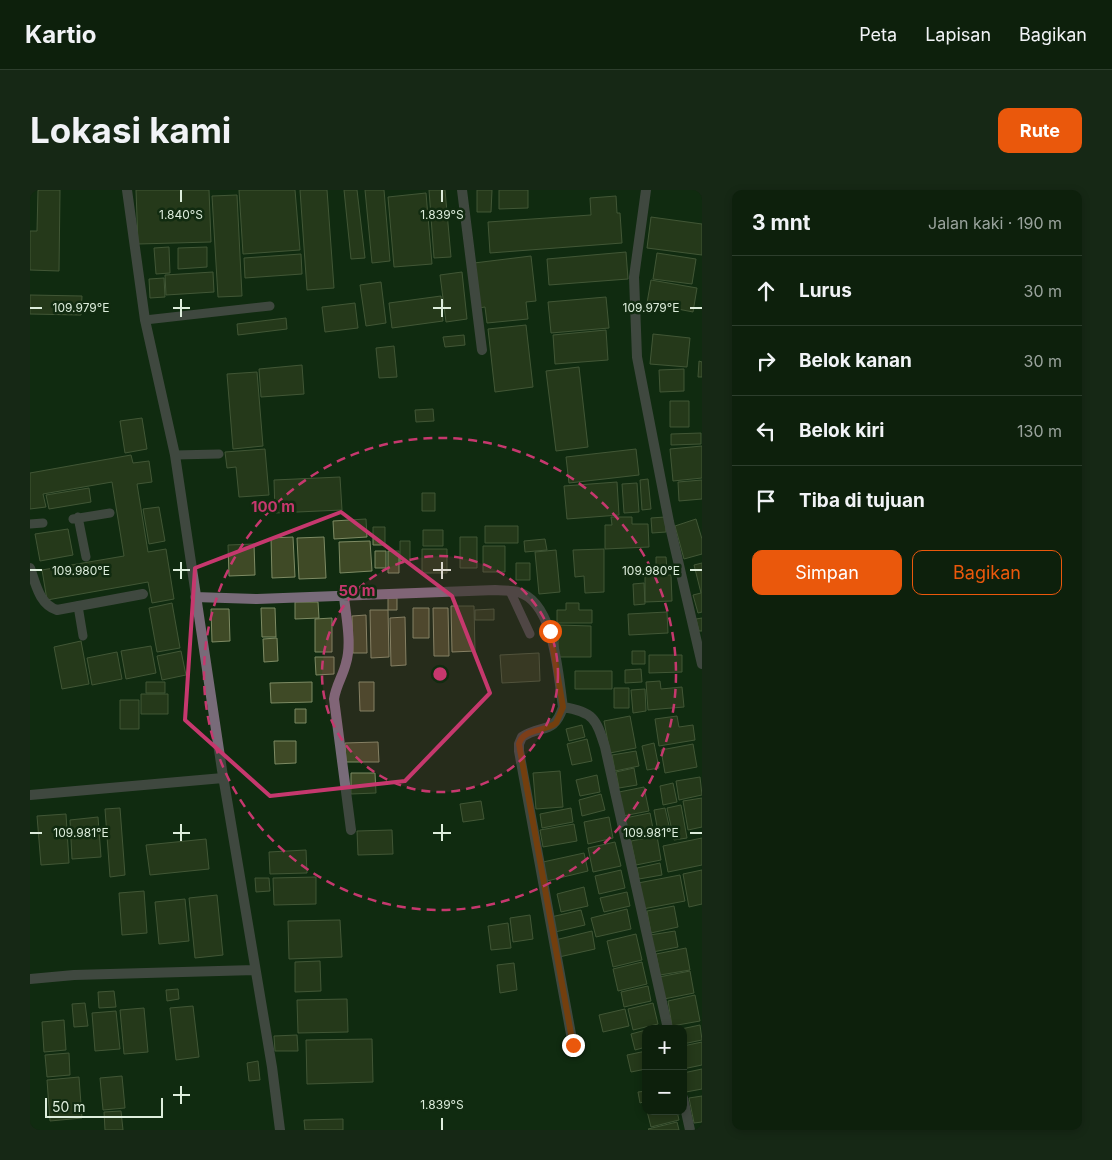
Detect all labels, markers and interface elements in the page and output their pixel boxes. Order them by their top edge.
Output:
text: Kartio [25,20,96,49]
text: Peta [859,24,897,45]
text: Lapisan [925,24,991,45]
text: Bagikan [1019,24,1087,45]
button: Rute [998,108,1082,153]
text: Lokasi kami [30,109,231,151]
text: 1.840°S [159,207,203,222]
text: 1.839°S [420,207,464,222]
text: 3 mnt [752,210,810,235]
text: Jalan kaki · 190 m [928,213,1062,233]
icon: ahead [752,277,780,305]
text: Lurus [799,279,852,302]
text: 30 m [1024,281,1062,301]
text: 109.979°E [53,300,109,315]
text: 109.979°E [623,300,679,315]
icon: right [752,347,780,375]
text: Belok kanan [799,349,912,372]
text: 30 m [1024,351,1062,371]
icon: left [752,417,780,445]
text: Belok kiri [799,419,884,442]
text: 130 m [1017,421,1062,441]
icon: arrive [752,487,780,515]
text: Tiba di tujuan [799,489,925,512]
text: 100 m [251,497,295,516]
button: Simpan [752,550,902,595]
button: Bagikan [912,550,1062,595]
text: 109.980°E [52,563,110,578]
text: 109.980°E [622,563,680,578]
text: 50 m [339,581,375,600]
route start [539,620,562,643]
centre of rings [431,665,449,683]
text: 109.981°E [53,825,109,840]
text: 109.981°E [623,825,679,840]
map controls [642,1025,687,1115]
button: + [642,1025,687,1070]
route end [562,1034,585,1057]
button: − [642,1070,687,1115]
scale bar [45,1095,162,1118]
text: 1.839°S [420,1097,464,1112]
text: 50 m [52,1098,86,1115]

